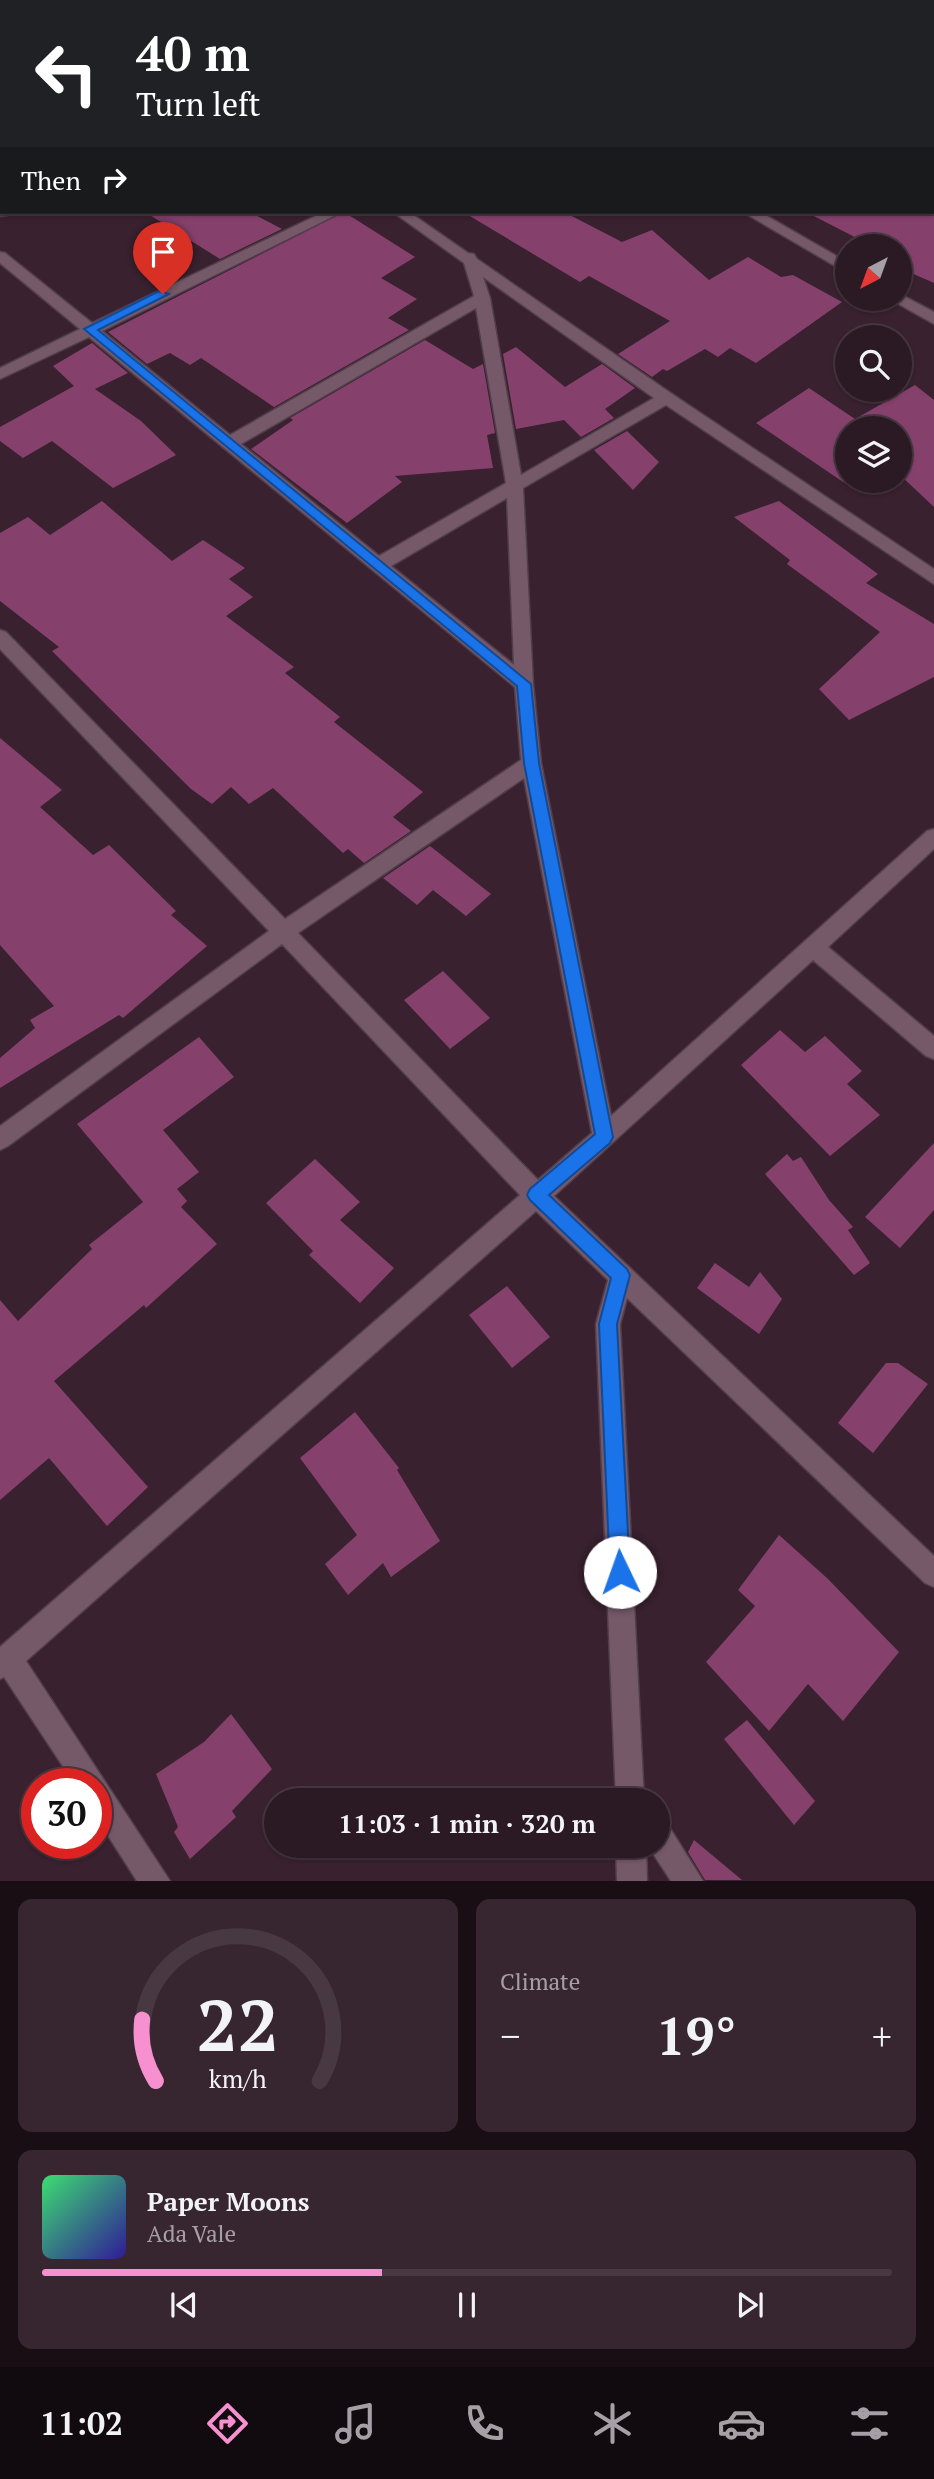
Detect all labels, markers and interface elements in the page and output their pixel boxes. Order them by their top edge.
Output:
text: 40 m [136,20,250,85]
icon: left [21,28,112,119]
text: Turn left [136,83,260,125]
icon: right [95,161,133,199]
text: Then [21,163,81,197]
pin [133,222,193,294]
icon: arrive [144,233,182,271]
north arrow [835,234,912,312]
map controls [835,234,912,493]
button: search [835,325,912,402]
button: layers [835,416,912,493]
position arrow [583,1535,657,1609]
speed limit sign: 30 [21,1768,112,1859]
text: 11:03 · 1 min · 320 m [338,1806,596,1840]
text: Climate [500,1966,580,1997]
text: 22 [197,1976,279,2073]
text: 19° [656,2001,736,2070]
text: − [500,2011,520,2061]
text: + [872,2011,892,2061]
text: km/h [209,2062,267,2095]
text: Paper Moons [147,2184,310,2218]
text: Ada Vale [147,2218,236,2249]
icon: previous [165,2286,203,2324]
icon: pause [448,2286,486,2324]
icon: next [731,2286,769,2324]
icon: directions [203,2399,252,2448]
icon: music [331,2399,380,2448]
icon: phone [460,2399,509,2448]
icon: climate [588,2399,637,2448]
icon: car [717,2399,766,2448]
icon: filters [845,2399,894,2448]
text: 11:02 [40,2402,123,2444]

